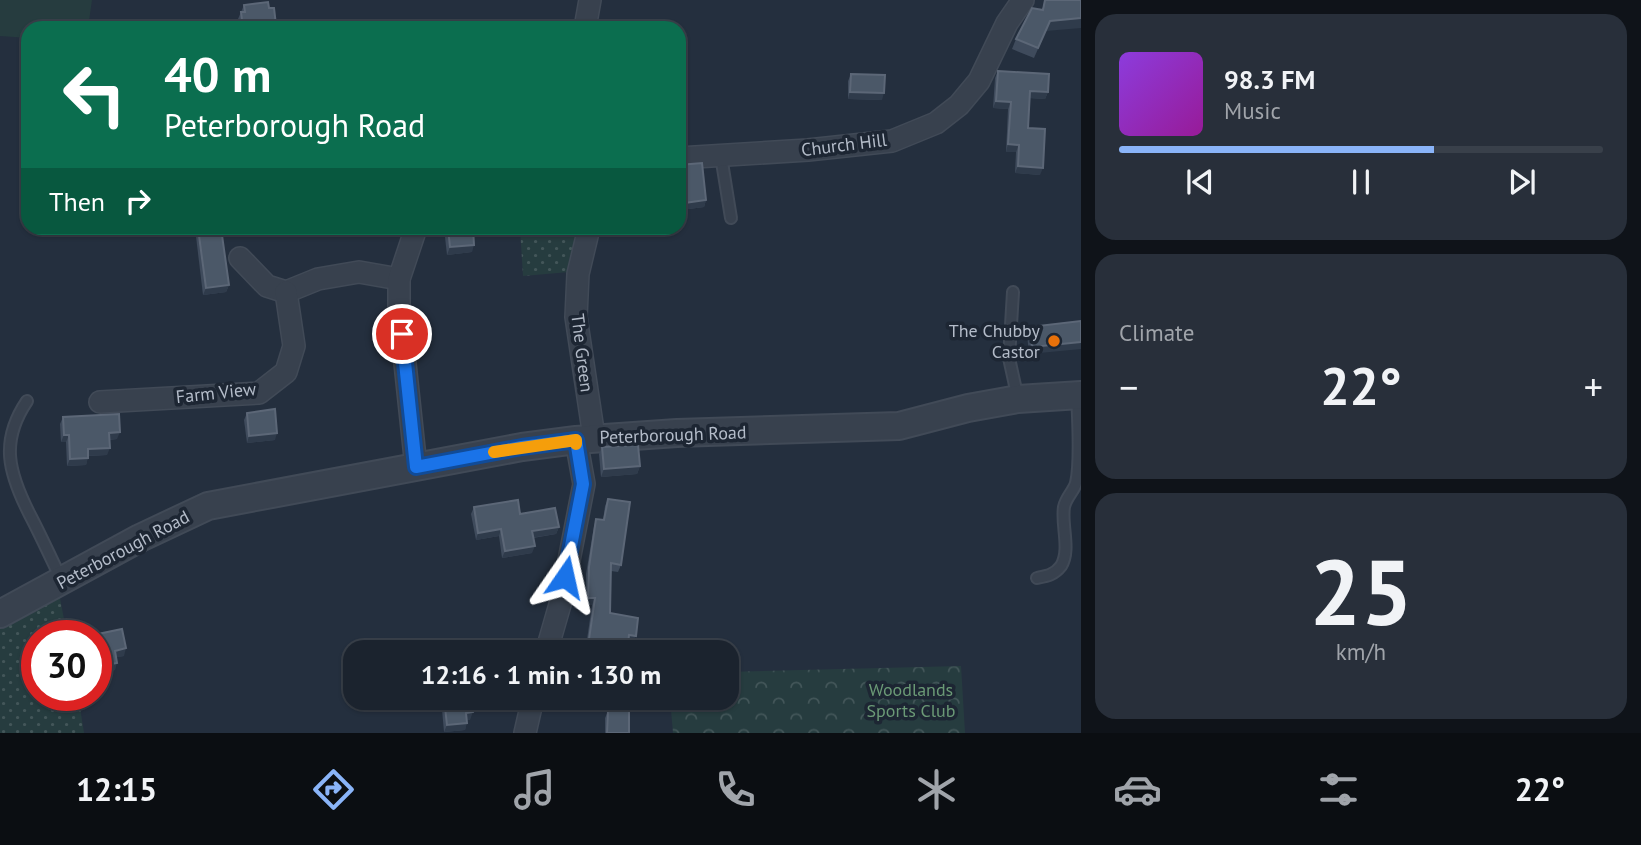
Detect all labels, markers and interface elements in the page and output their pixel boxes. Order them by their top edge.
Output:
text: 40 m [164,42,271,106]
icon: left [49,49,140,140]
text: 98.3 FM [1224,63,1315,96]
text: Music [1224,96,1281,125]
text: Peterborough Road [164,104,425,146]
street label: Church Hill [800,128,889,161]
icon: previous [1181,163,1219,201]
icon: pause [1342,163,1380,201]
icon: next [1503,163,1541,201]
icon: right [119,182,157,220]
text: Then [49,185,105,218]
pin [372,304,432,364]
street label: The Green [566,312,599,393]
icon: arrive [383,315,421,353]
text: Climate [1119,318,1194,347]
place label: The Chubby Castor [949,319,1041,363]
marker: The Chubby Castor [1046,333,1062,349]
text: 22° [1320,352,1402,419]
text: − [1119,362,1138,411]
text: + [1584,362,1603,411]
street label: Farm View [175,377,258,408]
street label: Peterborough Road [599,420,747,449]
street label: Peterborough Road [52,505,193,594]
text: 25 [1309,532,1413,650]
position arrow [528,540,602,614]
speed limit sign: 30 [21,620,112,711]
text: km/h [1336,637,1386,666]
text: 12:16 · 1 min · 130 m [421,658,661,691]
park label: Woodlands Sports Club [866,678,956,722]
icon: directions [309,765,358,814]
icon: music [510,765,559,814]
icon: phone [711,765,760,814]
icon: climate [912,765,961,814]
icon: car [1113,765,1162,814]
icon: filters [1314,765,1363,814]
text: 12:15 [76,768,157,810]
text: 22° [1515,768,1565,810]

